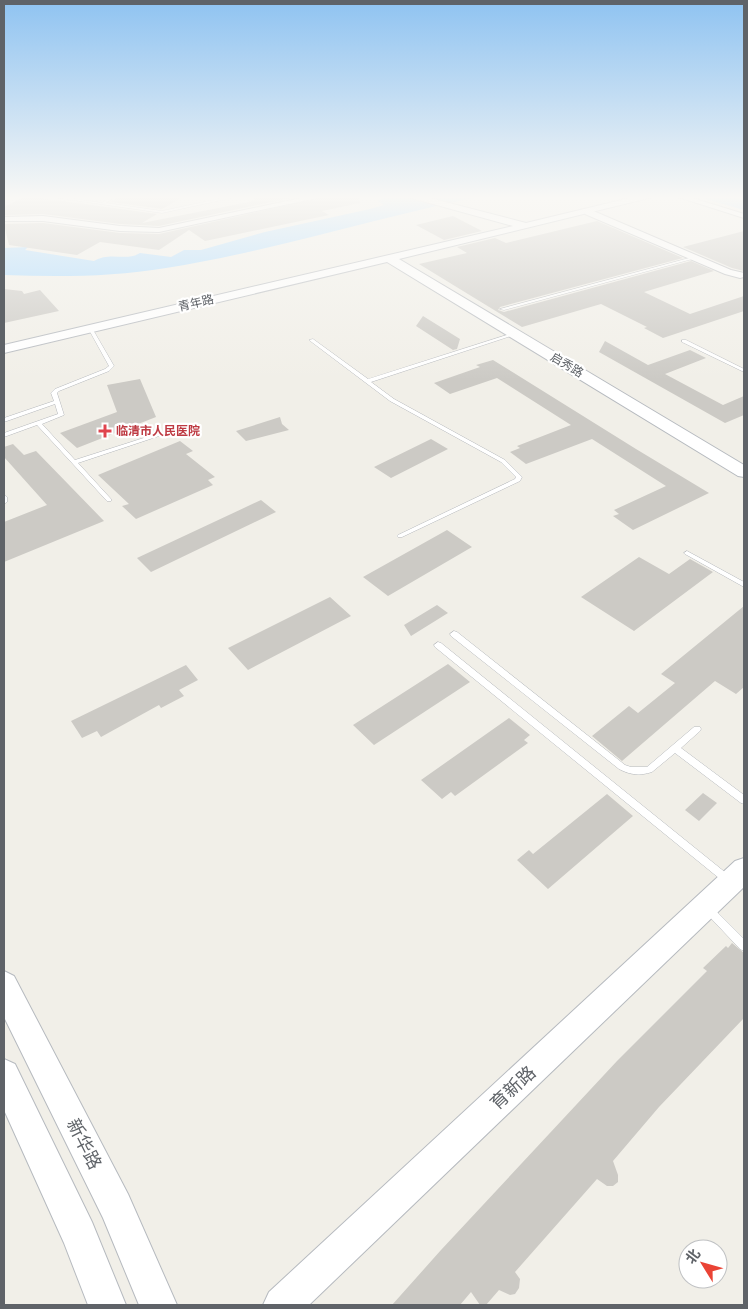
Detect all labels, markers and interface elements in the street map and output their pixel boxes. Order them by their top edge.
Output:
street label: 青年路 [176,290,215,315]
street label: 启秀路 [547,348,587,381]
place label: 临清市人民医院 [116,422,200,439]
marker: 临清市人民医院 [98,424,112,438]
street label: 育新路 [484,1060,540,1114]
street label: 新华路 [62,1114,108,1173]
north arrow [678,1239,728,1289]
text: 北 [680,1245,704,1267]

